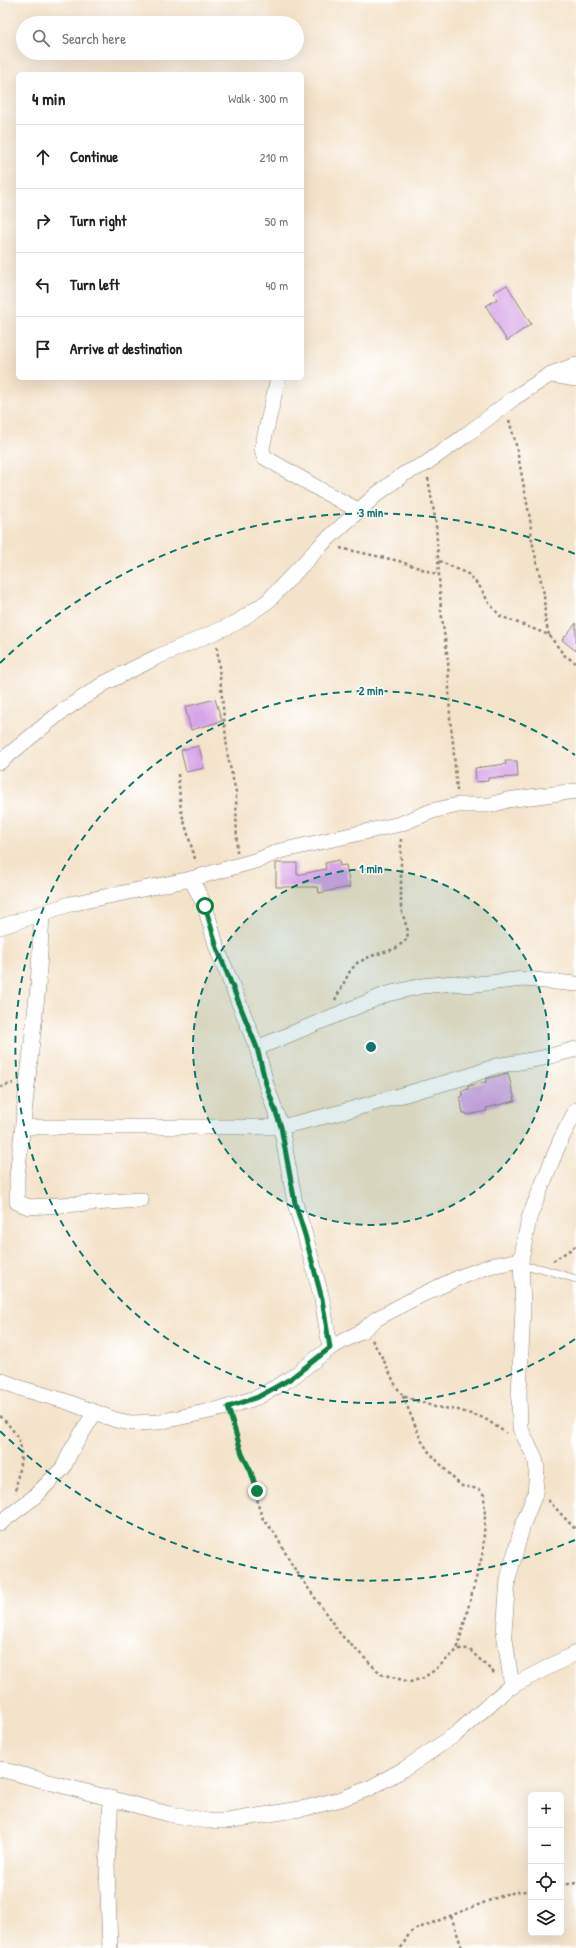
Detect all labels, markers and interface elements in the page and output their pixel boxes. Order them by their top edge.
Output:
search box [16,16,304,60]
icon: search [30,27,52,49]
text: Search here [62,28,126,49]
text: 4 min [32,87,65,110]
text: Walk · 300 m [228,89,288,107]
icon: ahead [32,146,54,168]
text: Continue [70,146,118,167]
text: 210 m [260,148,288,166]
icon: right [32,210,54,232]
text: Turn right [70,210,126,231]
text: 50 m [265,212,288,230]
icon: left [32,274,54,296]
text: Turn left [70,274,120,295]
text: 40 m [265,276,288,294]
icon: arrive [32,338,54,360]
text: Arrive at destination [70,338,182,359]
text: 3 min [359,504,384,521]
text: 2 min [359,682,384,699]
text: 1 min [359,860,383,877]
route start [196,897,214,915]
centre of rings [364,1040,378,1054]
route end [248,1482,266,1500]
map controls [528,1792,564,1936]
button: + [528,1792,564,1828]
button: − [528,1828,564,1864]
button: locate [528,1864,564,1900]
button: layers [528,1900,564,1936]

